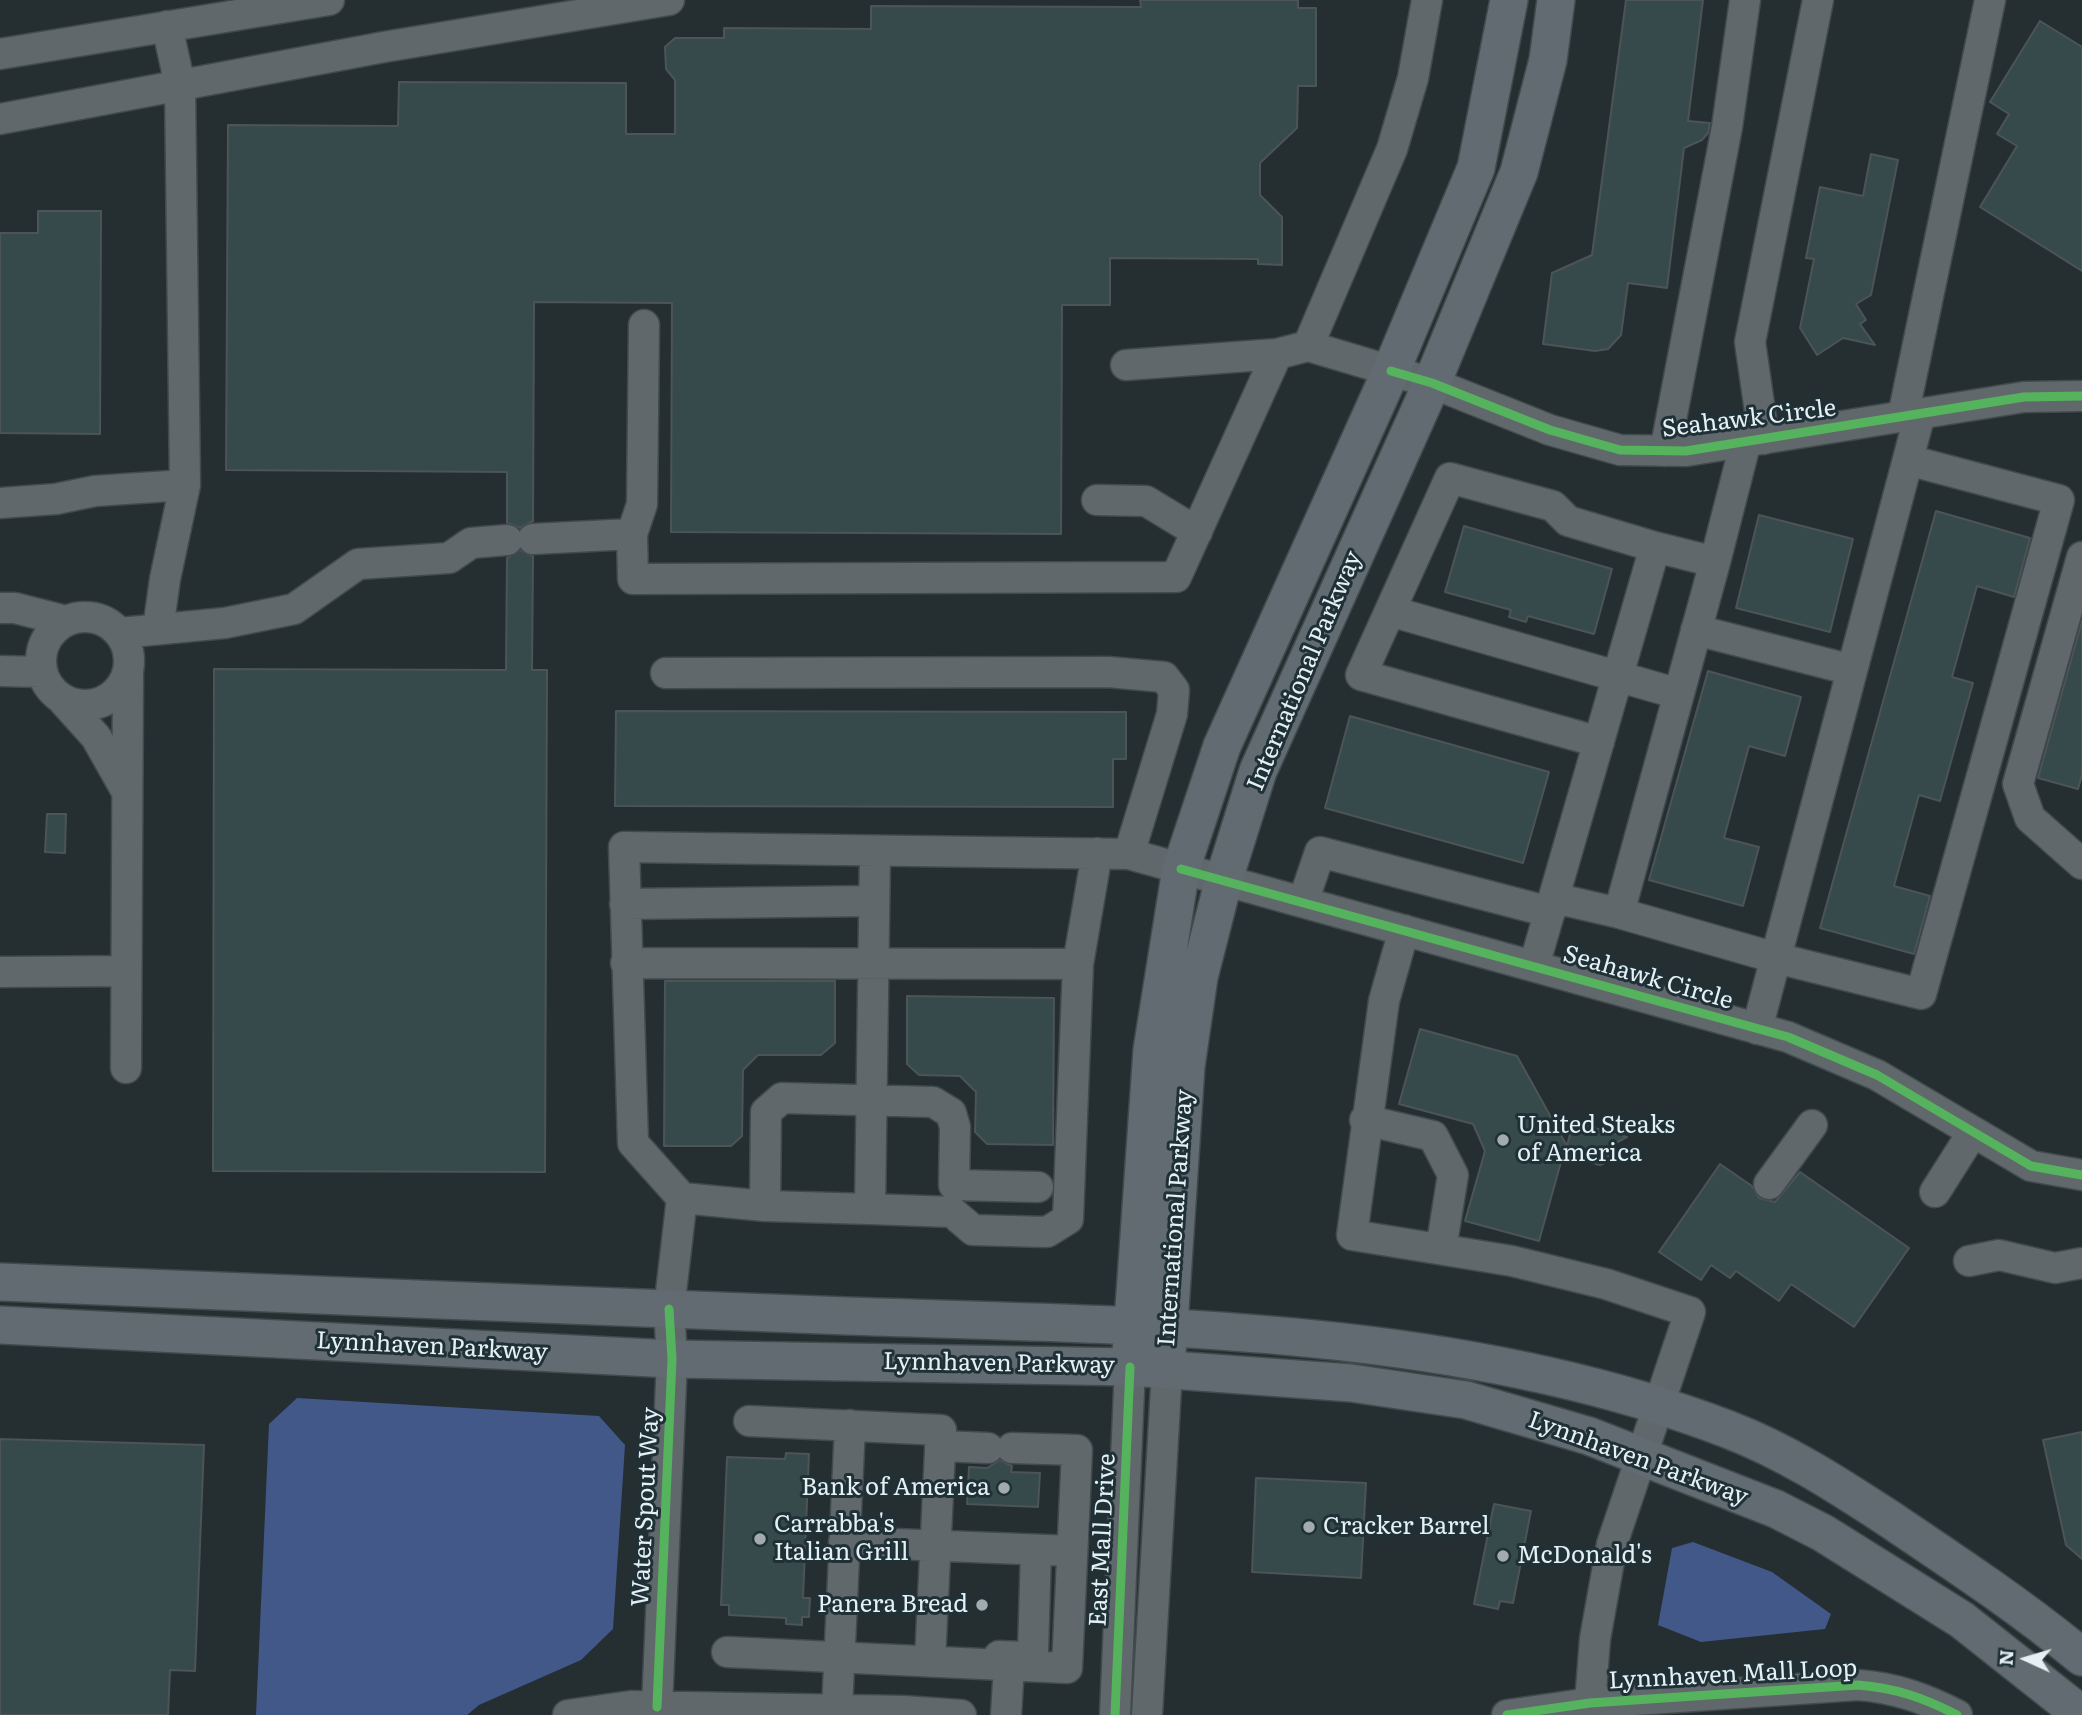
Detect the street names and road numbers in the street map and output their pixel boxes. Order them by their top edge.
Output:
street label: Seahawk Circle [1660,394,1838,444]
street label: International Parkway [1241,547,1369,795]
street label: Seahawk Circle [1560,940,1736,1016]
street label: International Parkway [1153,1089,1199,1347]
street label: Lynnhaven Parkway [316,1327,548,1367]
street label: Lynnhaven Parkway [883,1348,1115,1380]
street label: Lynnhaven Parkway [1524,1406,1752,1512]
street label: Water Spout Way [626,1407,666,1607]
street label: East Mall Drive [1084,1453,1122,1627]
street label: Lynnhaven Mall Loop [1608,1654,1858,1696]

